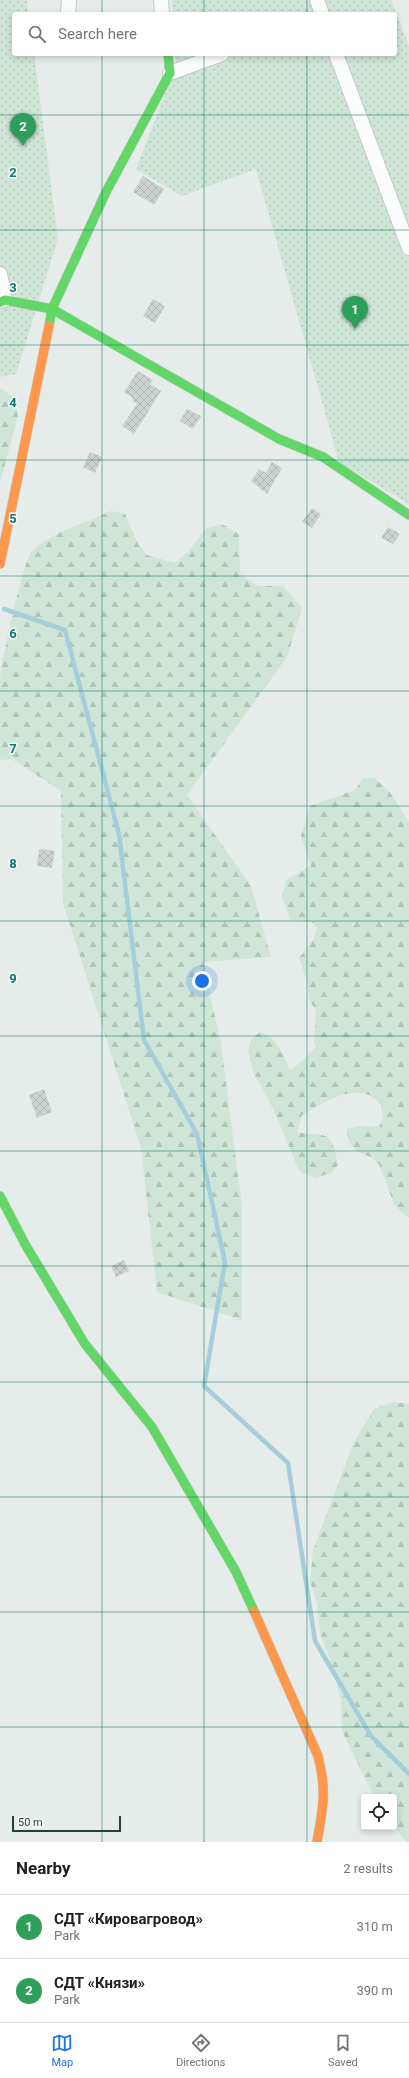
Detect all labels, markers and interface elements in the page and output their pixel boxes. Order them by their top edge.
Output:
search box [12,12,397,56]
icon: search [26,23,48,45]
text: Search here [58,25,137,43]
pin: 2 [10,113,36,146]
text: 2 [9,165,17,180]
text: 3 [9,280,17,295]
pin: 1 [342,296,368,329]
text: 4 [9,395,17,410]
text: 5 [9,511,17,526]
text: 6 [9,626,17,641]
text: 7 [9,741,17,756]
text: 8 [9,856,17,871]
text: 9 [9,971,17,986]
your location [192,971,212,991]
map controls [361,1794,397,1830]
button: locate [361,1794,397,1830]
scale bar [12,1814,121,1833]
text: 50 m [18,1816,43,1829]
text: Nearby [16,1858,71,1878]
text: 2 results [343,1861,393,1876]
text: СДТ «Кировагровод» [54,1910,203,1928]
text: 1 [25,1919,33,1934]
text: 310 m [356,1919,393,1934]
text: Park [54,1928,80,1943]
text: СДТ «Князи» [54,1974,145,1992]
text: 2 [25,1983,33,1998]
text: 390 m [356,1983,393,1998]
text: Park [54,1992,80,2007]
tab: Map [51,2032,73,2069]
tab: Directions [176,2032,225,2069]
tab: Saved [328,2032,358,2069]

